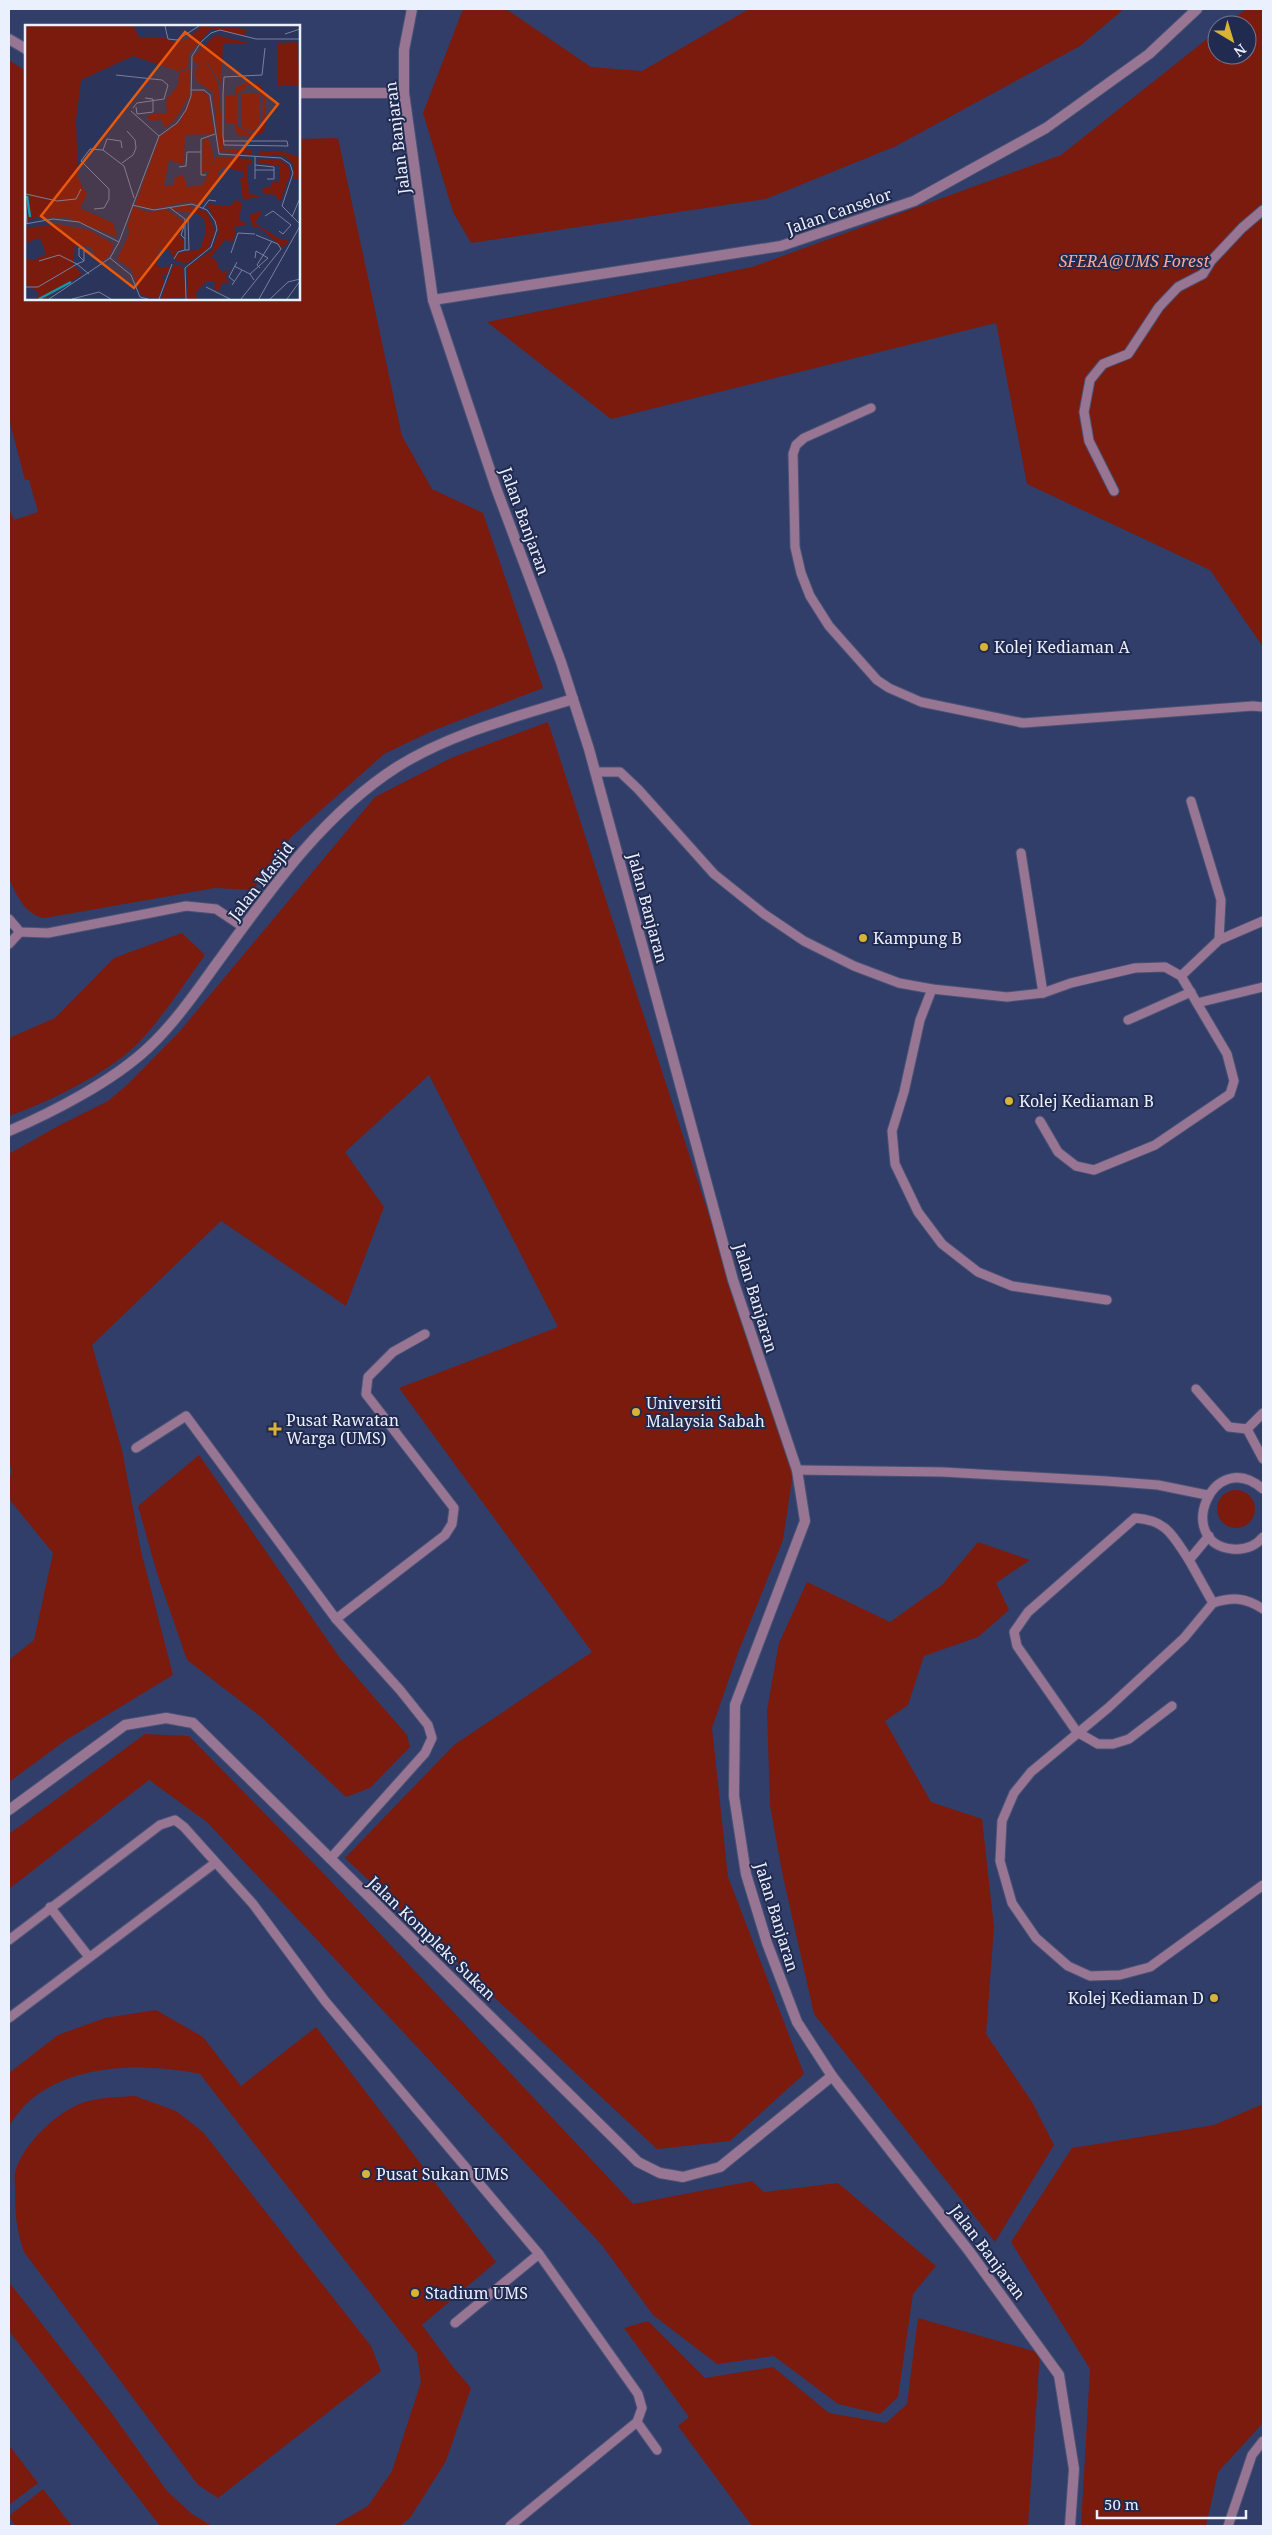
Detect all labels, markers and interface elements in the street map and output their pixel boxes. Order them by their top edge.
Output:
north arrow [1207,15,1257,65]
inset map [25,25,300,300]
text: N [1230,40,1251,62]
street label: Jalan Banjaran [379,80,415,197]
street label: Jalan Canselor [783,183,895,240]
park label: SFERA@UMS Forest [1059,250,1209,272]
street label: Jalan Banjaran [495,463,555,578]
place label: Kolej Kediaman A [994,636,1131,658]
marker: Kolej Kediaman A [978,641,990,653]
street label: Jalan Masjid [223,837,299,926]
street label: Jalan Banjaran [622,849,673,966]
place label: Kampung B [873,927,962,949]
marker: Kampung B [857,932,869,944]
place label: Kolej Kediaman B [1019,1090,1154,1112]
marker: Kolej Kediaman B [1003,1095,1015,1107]
street label: Jalan Banjaran [729,1240,783,1355]
place label: Universiti Malaysia Sabah [646,1392,765,1432]
marker: Universiti Malaysia Sabah [630,1406,642,1418]
place label: Pusat Rawatan Warga (UMS) [286,1409,399,1449]
marker: Pusat Rawatan Warga (UMS) [268,1422,282,1436]
street label: Jalan Banjaran [750,1859,804,1974]
street label: Jalan Kompleks Sukan [362,1870,501,2005]
place label: Kolej Kediaman D [1068,1987,1204,2009]
marker: Kolej Kediaman D [1208,1992,1220,2004]
place label: Pusat Sukan UMS [376,2163,509,2185]
marker: Pusat Sukan UMS [360,2168,372,2180]
street label: Jalan Banjaran [945,2199,1031,2304]
place label: Stadium UMS [425,2282,528,2304]
marker: Stadium UMS [409,2287,421,2299]
scale bar [1097,2488,1246,2520]
text: 50 m [1104,2494,1139,2514]

